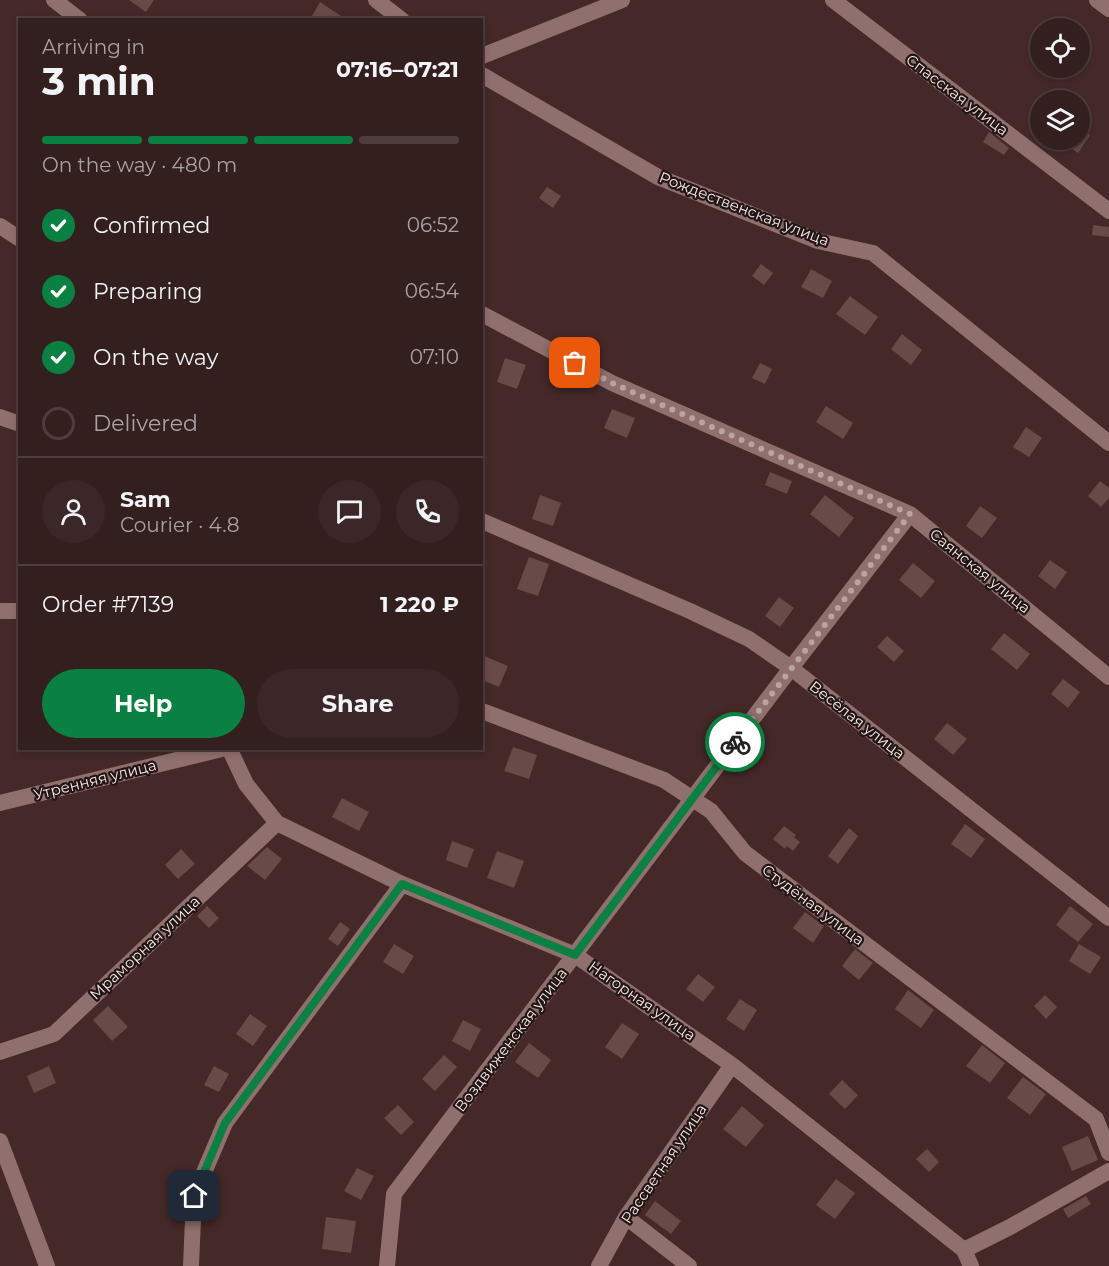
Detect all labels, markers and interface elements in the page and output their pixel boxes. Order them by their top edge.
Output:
map controls [1030,18,1090,150]
button: locate [1030,18,1090,78]
text: Arriving in [42,35,145,59]
street label: Спасская улица [902,50,1012,139]
text: 07:16–07:21 [336,56,459,83]
text: 3 min [42,57,156,105]
button: layers [1030,90,1090,150]
text: On the way · 480 m [42,153,237,177]
street label: Рождественская улица [656,167,832,250]
icon: check [42,209,75,242]
text: Confirmed [93,212,210,239]
text: 06:52 [407,213,459,237]
icon: check [42,275,75,308]
text: Preparing [93,278,202,305]
text: 06:54 [405,279,459,303]
pin [549,337,600,388]
icon: check [42,341,75,374]
text: On the way [93,344,218,371]
text: 07:10 [410,345,459,369]
icon: bag [558,346,591,379]
text: Delivered [93,410,198,437]
button: person [42,480,105,543]
button: chat [318,480,381,543]
button: phone [396,480,459,543]
text: Sam [120,486,171,513]
text: Courier · 4.8 [120,513,239,537]
street label: Саянская улица [926,524,1035,617]
text: Order #7139 [42,591,174,618]
text: 1 220 ₽ [380,591,459,618]
button: Help [42,669,245,738]
button: Share [257,669,459,738]
street label: Весёлая улица [806,676,909,763]
courier [705,712,765,772]
icon: bike [719,726,752,759]
street label: Утренняя улица [32,755,158,804]
street label: Студёная улица [758,860,868,949]
street label: Мраморная улица [86,892,204,1004]
street label: Нагорная улица [585,957,700,1045]
street label: Воздвиженская улица [450,964,571,1115]
street label: Рассветная улица [617,1100,711,1227]
pin [168,1170,219,1221]
icon: home [177,1179,210,1212]

